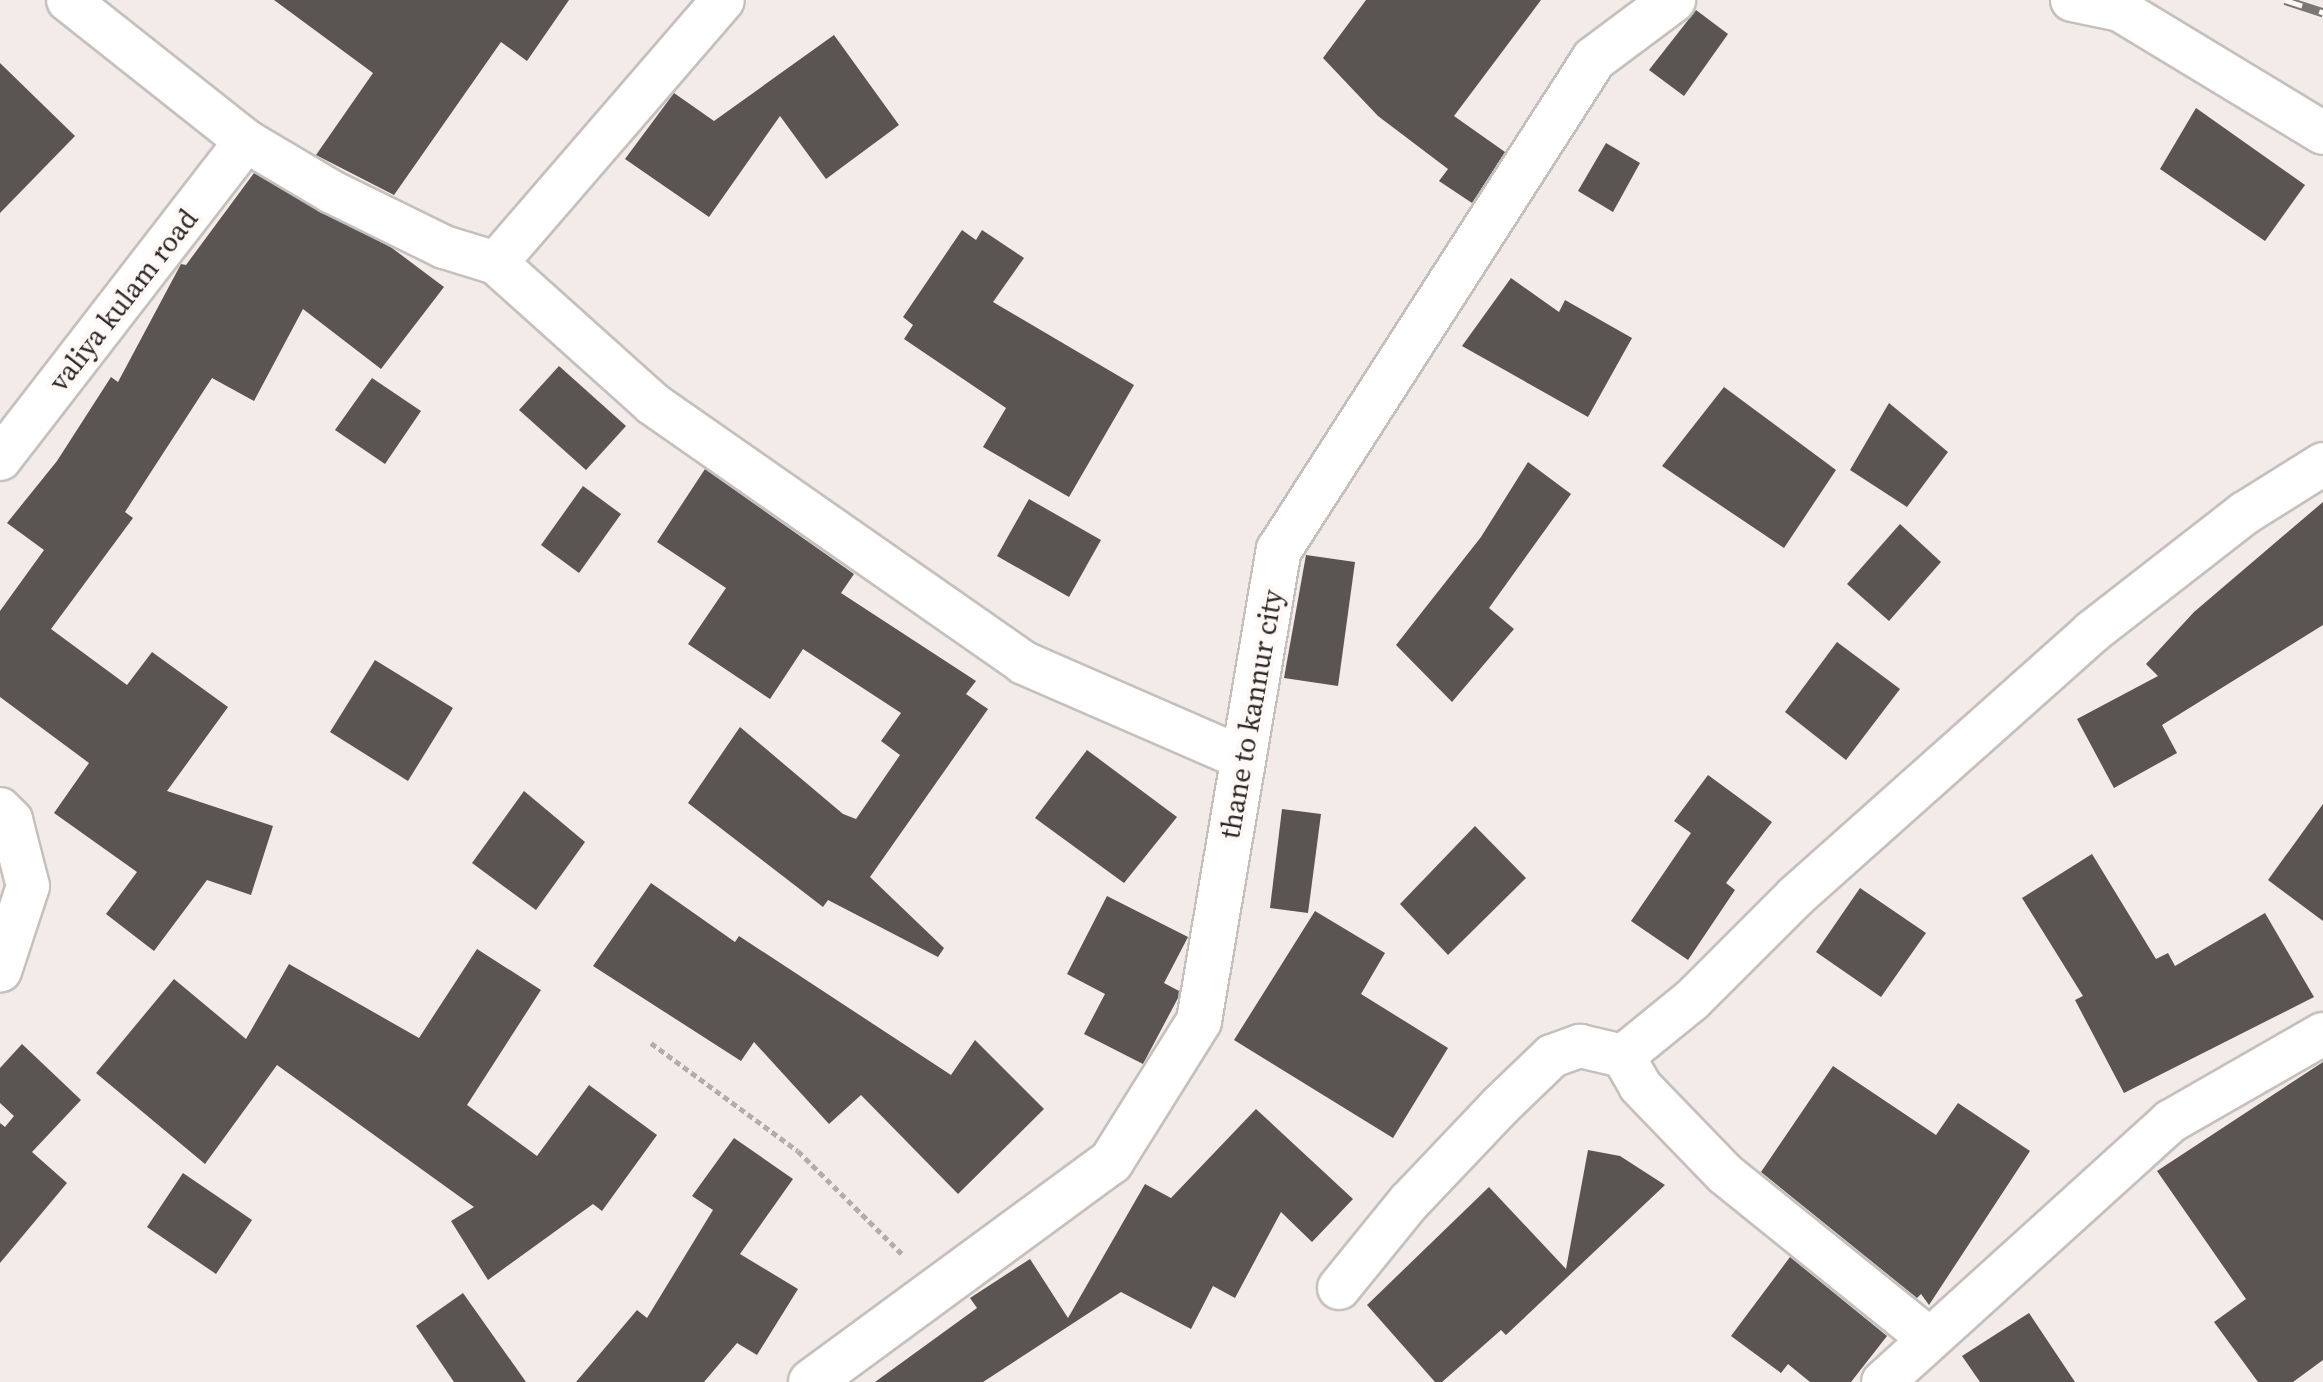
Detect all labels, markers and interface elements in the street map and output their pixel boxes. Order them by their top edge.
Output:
street label: valiya kulam road [42,202,204,398]
street label: thane to kannur city [1213,587,1289,841]

